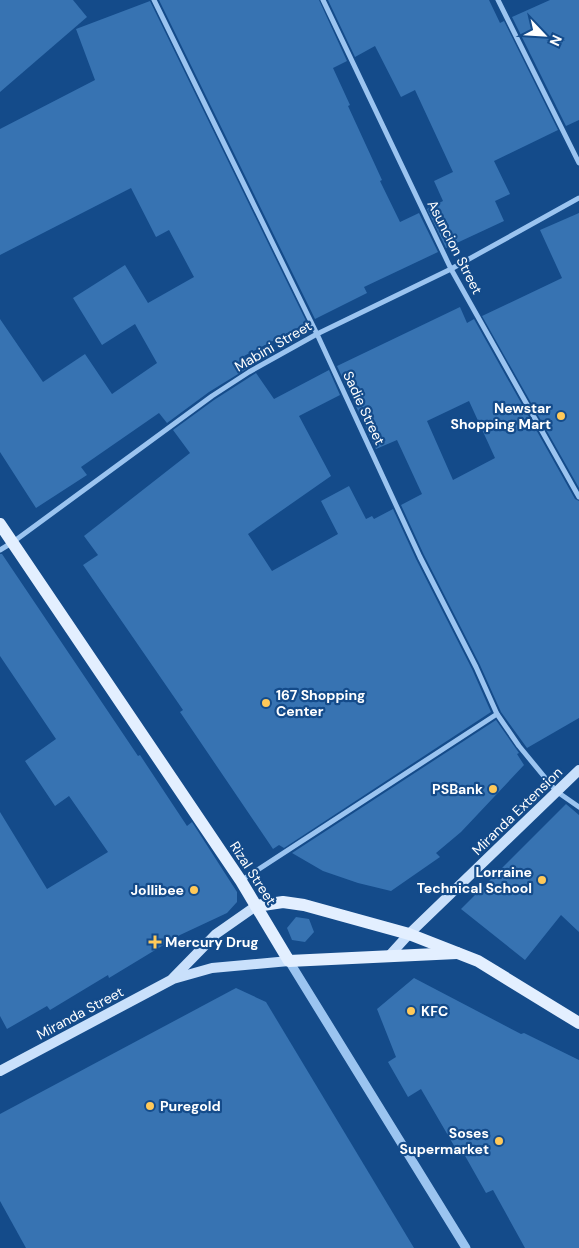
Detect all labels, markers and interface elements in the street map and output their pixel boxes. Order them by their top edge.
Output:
north arrow [519,10,569,60]
text: N [545,32,566,49]
street label: Asuncion Street [423,197,487,297]
street label: Mabini Street [231,317,315,375]
street label: Sadie Street [339,368,389,448]
place label: Newstar Shopping Mart [451,399,551,433]
marker: Newstar Shopping Mart [555,410,567,422]
place label: 167 Shopping Center [276,686,365,720]
marker: 167 Shopping Center [260,697,272,709]
street label: Miranda Extension [468,763,566,859]
place label: PSBank [432,780,483,798]
marker: PSBank [487,783,499,795]
street label: Rizal Street [226,838,280,908]
place label: Lorraine Technical School [417,863,532,897]
marker: Lorraine Technical School [536,874,548,886]
place label: Jollibee [131,881,184,899]
marker: Jollibee [188,884,200,896]
place label: Mercury Drug [165,933,259,951]
marker: Mercury Drug [149,936,161,948]
street label: Miranda Street [33,983,127,1043]
place label: KFC [421,1002,448,1020]
marker: KFC [405,1005,417,1017]
place label: Puregold [160,1097,221,1115]
marker: Puregold [144,1100,156,1112]
place label: Soses Supermarket [400,1124,489,1158]
marker: Soses Supermarket [493,1135,505,1147]

